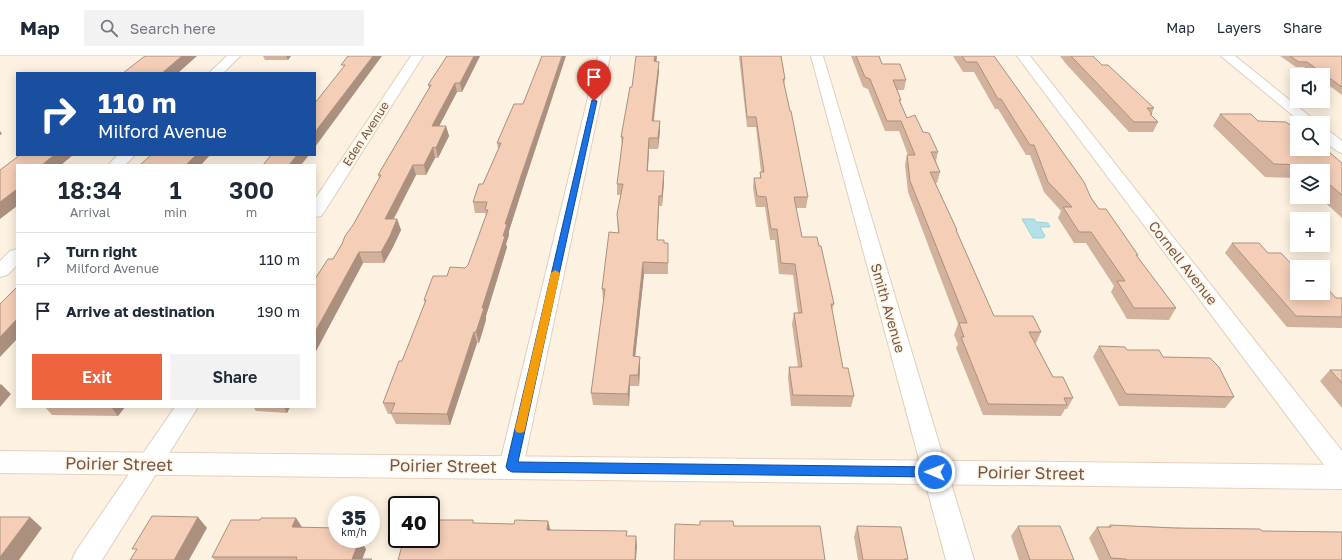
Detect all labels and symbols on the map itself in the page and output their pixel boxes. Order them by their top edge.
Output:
pin [577,60,611,101]
street label: Eden Avenue [339,98,392,169]
street label: Cornell Avenue [1145,217,1221,308]
street label: Smith Avenue [868,261,909,355]
position arrow [914,451,956,493]
street label: Poirier Street [65,452,173,475]
street label: Poirier Street [389,454,497,477]
street label: Poirier Street [977,461,1085,484]
speed limit sign: 40 [388,496,440,548]

